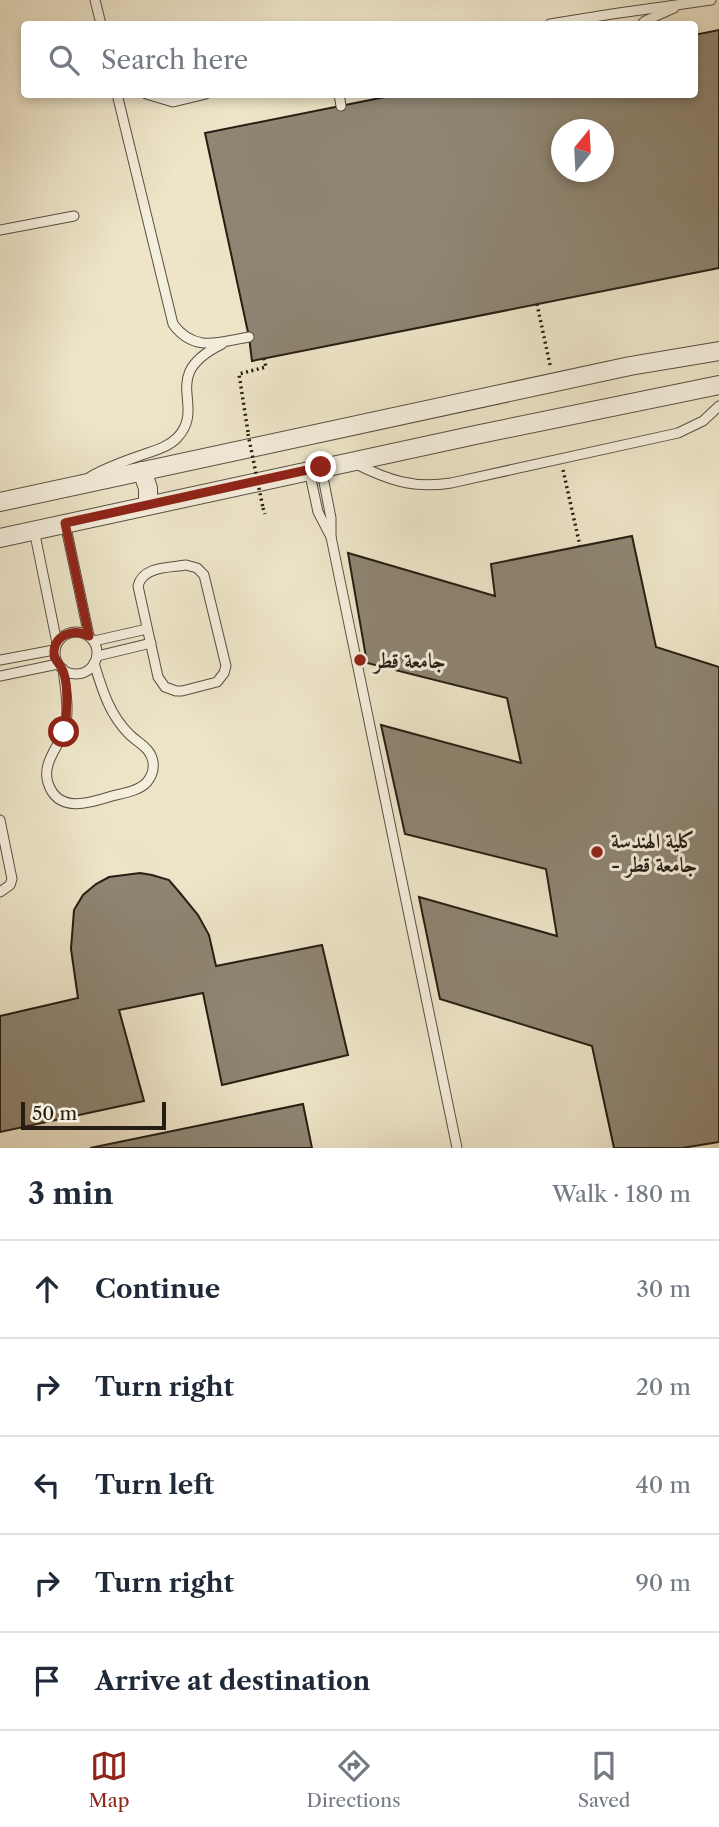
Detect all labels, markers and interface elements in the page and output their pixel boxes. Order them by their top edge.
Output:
search box [21,21,698,98]
icon: search [45,41,83,79]
text: Search here [101,44,248,76]
north arrow [551,119,614,182]
route end [305,451,336,482]
place label: جامعة قطر [372,648,446,675]
marker: جامعة قطر [352,652,368,668]
route start [48,716,79,747]
place label: كلية الهندسة - جامعة قطر [611,828,697,879]
marker: كلية الهندسة - جامعة قطر [589,844,605,860]
scale bar [21,1099,166,1131]
text: 50 m [32,1102,77,1125]
text: 3 min [28,1175,114,1212]
text: Walk · 180 m [552,1180,691,1208]
icon: ahead [28,1270,66,1308]
text: Continue [95,1273,220,1305]
text: 30 m [636,1275,691,1303]
icon: right [28,1368,66,1406]
text: Turn right [95,1371,234,1403]
text: 20 m [636,1373,691,1401]
icon: left [28,1466,66,1504]
text: Turn left [95,1469,214,1501]
text: 40 m [636,1471,691,1499]
icon: right [28,1564,66,1602]
text: Turn right [95,1567,234,1599]
text: 90 m [635,1569,691,1597]
icon: arrive [28,1662,66,1700]
text: Arrive at destination [95,1665,370,1697]
tab: Map [89,1747,129,1812]
tab: Directions [307,1747,400,1812]
tab: Saved [578,1747,630,1812]

